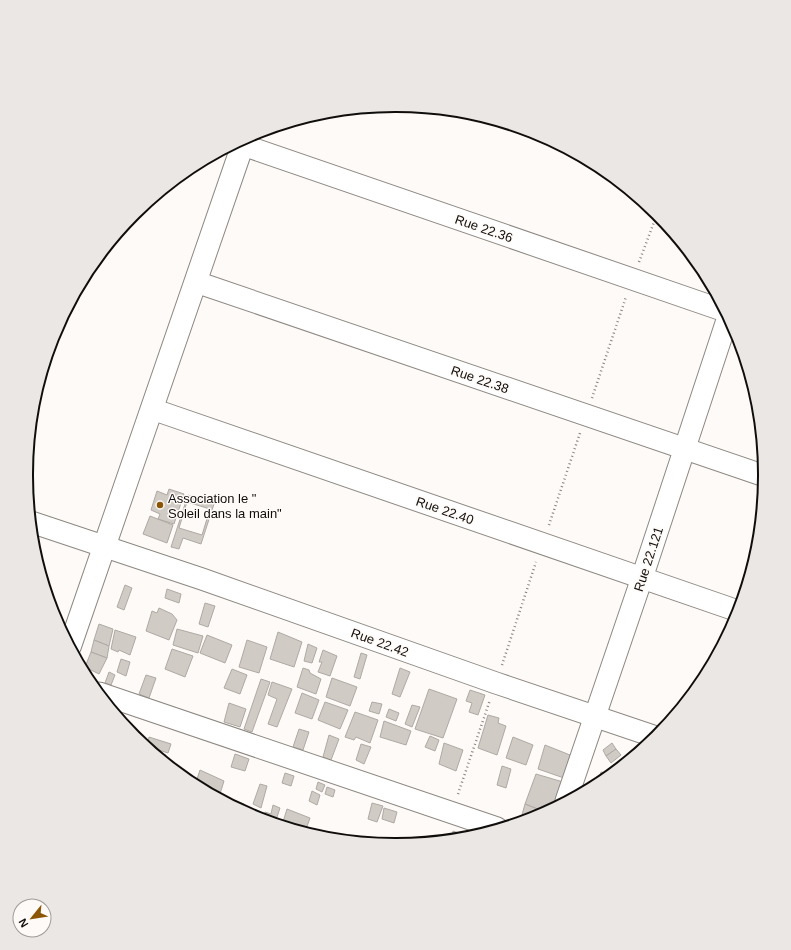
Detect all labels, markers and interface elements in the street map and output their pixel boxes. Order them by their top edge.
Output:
street label: Rue 22.36 [453,212,515,245]
street label: Rue 22.38 [449,363,511,396]
place label: Association le " Soleil dans la main" [168,491,282,521]
street label: Rue 22.40 [414,494,476,527]
marker: Association le " Soleil dans la main" [155,500,165,510]
street label: Rue 22.121 [631,525,666,593]
street label: Rue 22.42 [349,625,411,660]
north arrow [12,898,52,938]
text: N [16,917,31,929]

